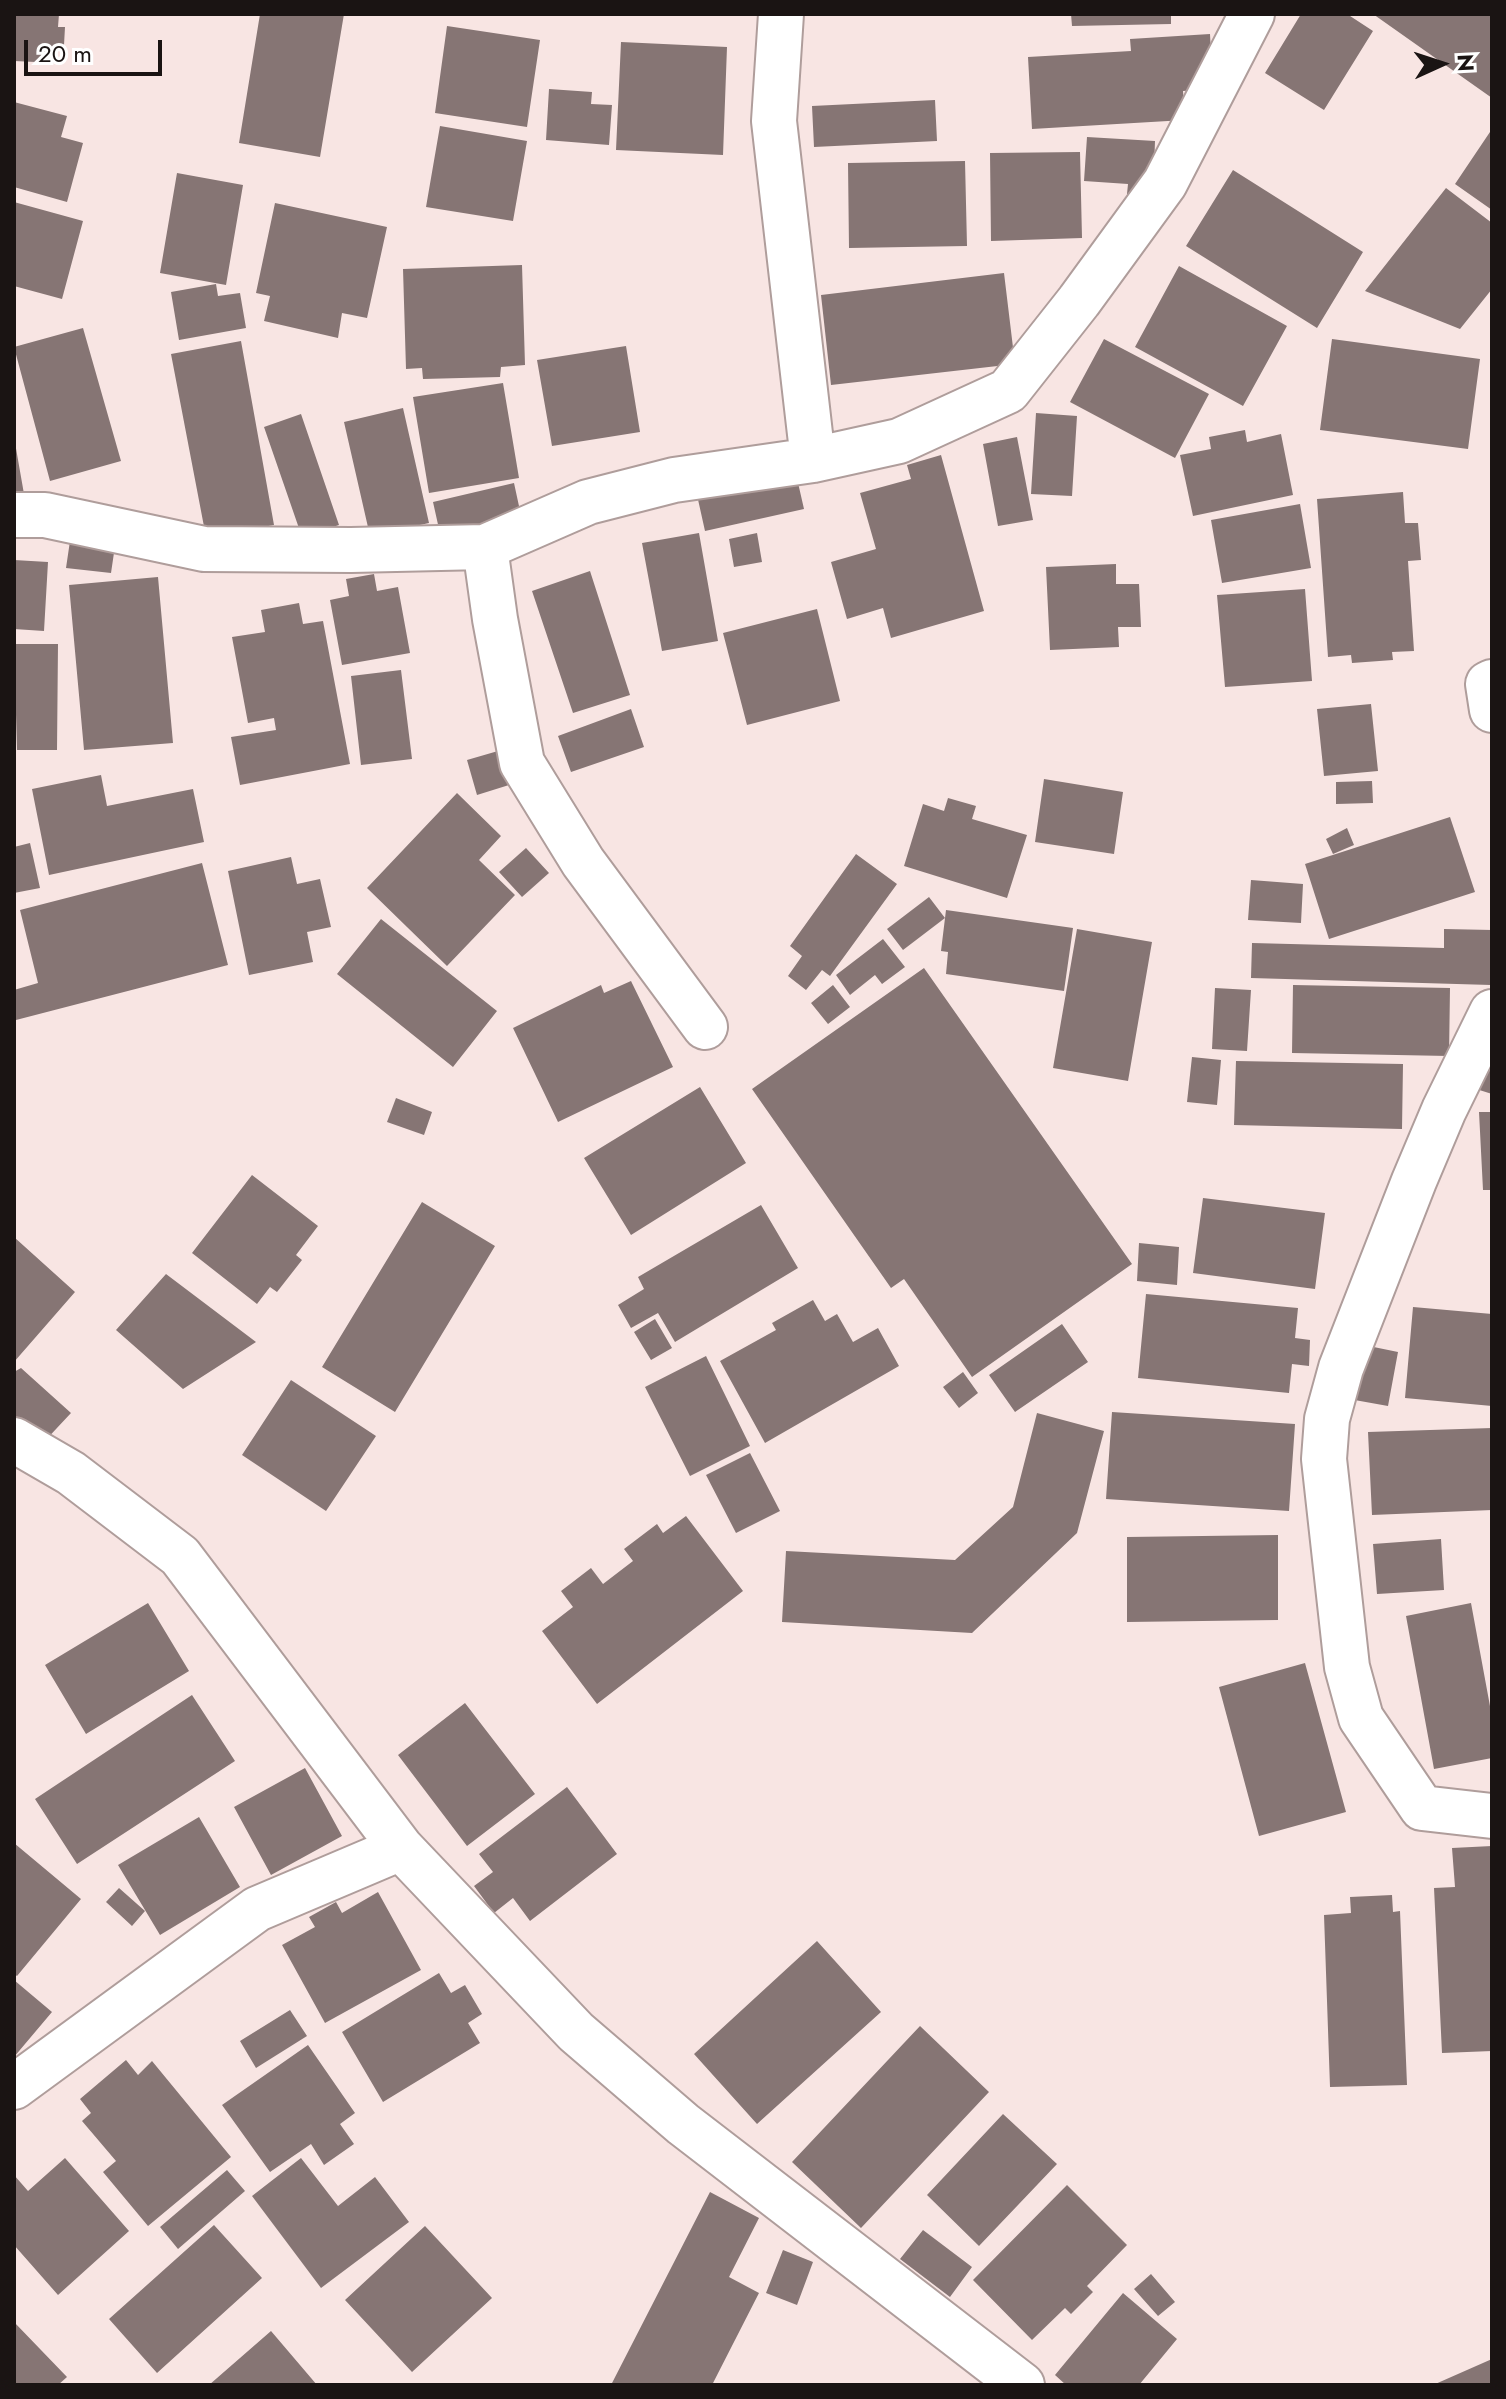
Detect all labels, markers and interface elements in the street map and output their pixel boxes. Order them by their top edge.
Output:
scale bar [28,24,166,74]
north arrow [1402,24,1482,104]
text: 20 m [38,36,92,71]
text: N [1450,53,1482,72]

